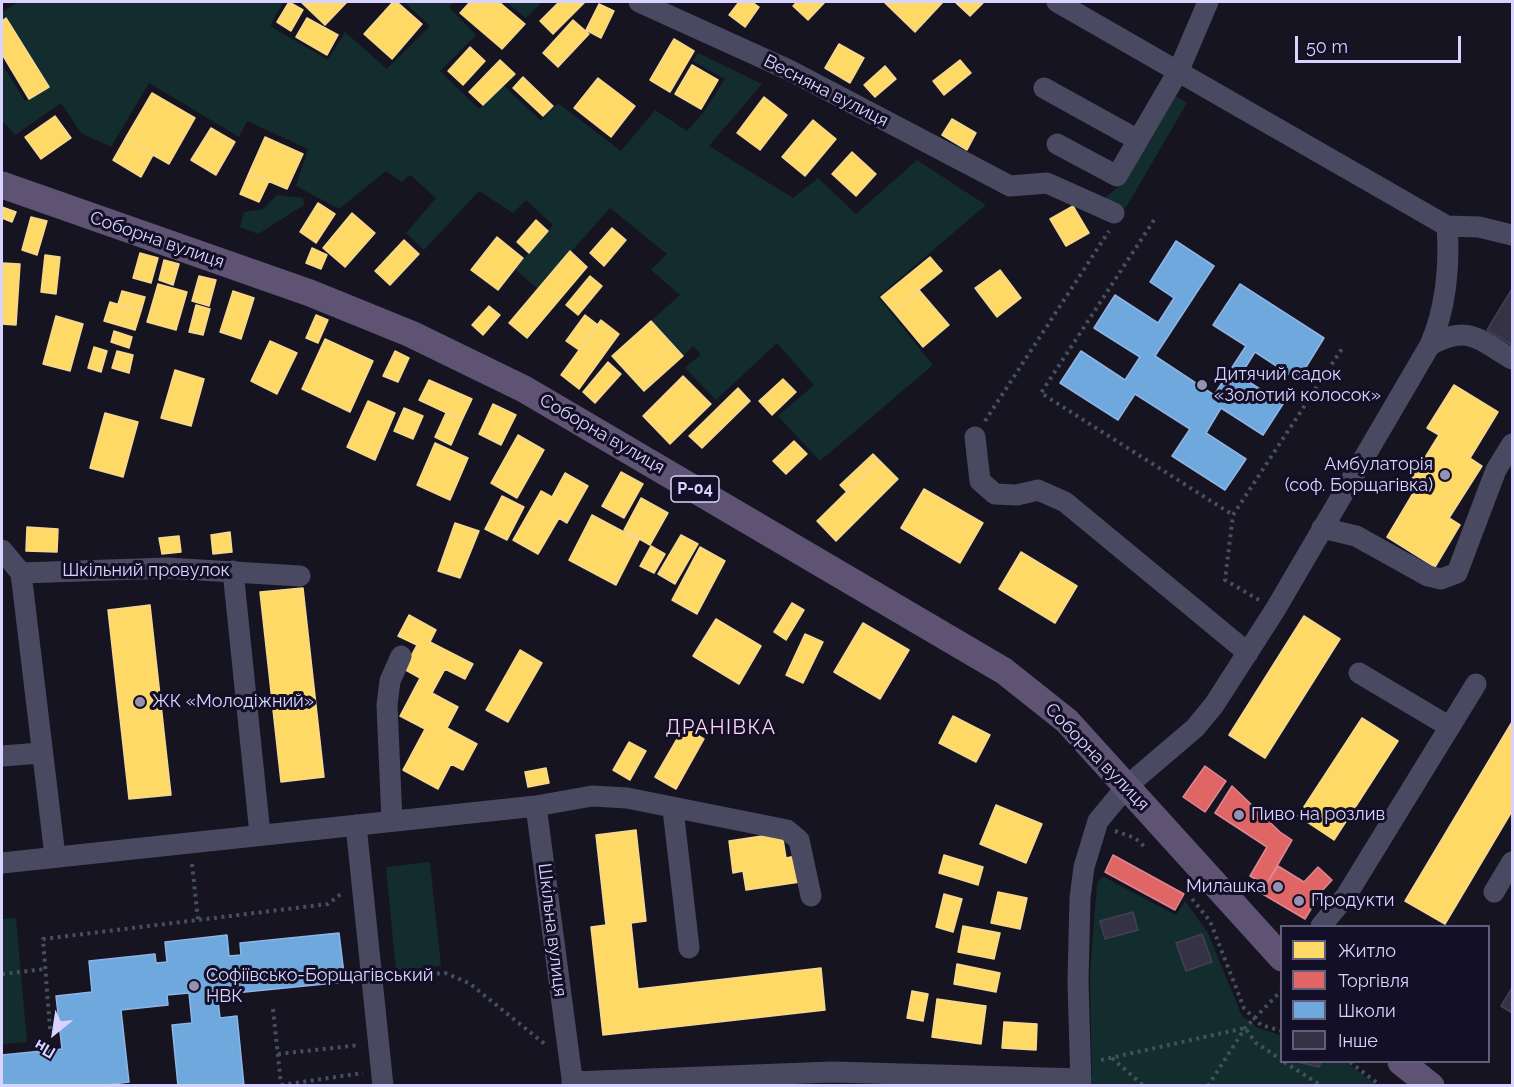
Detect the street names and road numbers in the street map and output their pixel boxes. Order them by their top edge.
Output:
street label: Весняна вулиця [760,50,892,132]
street label: Соборна вулиця [87,207,227,273]
street label: Соборна вулиця [536,389,668,479]
road number: Р-04 [671,476,719,502]
street label: Шкільний провулок [62,560,230,582]
street label: Соборна вулиця [1040,699,1154,815]
street label: Шкільна вулиця [533,862,571,998]

